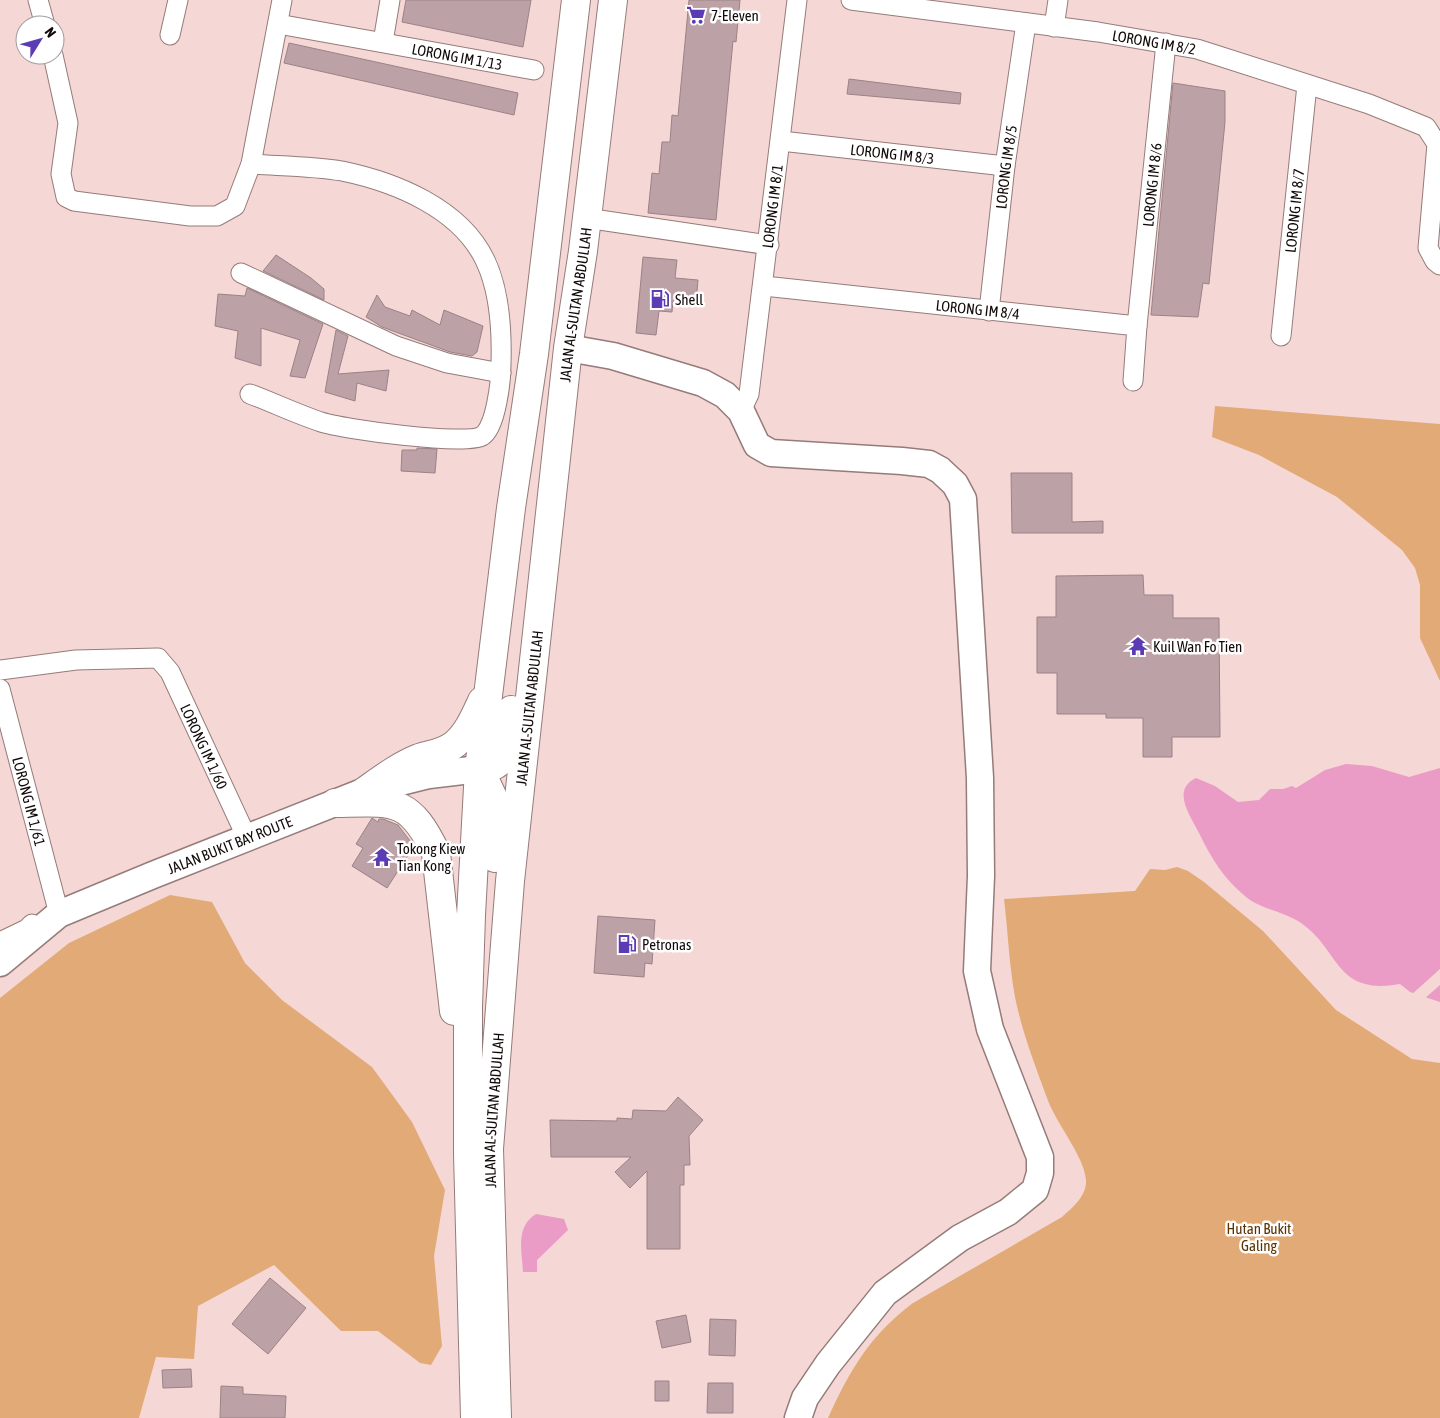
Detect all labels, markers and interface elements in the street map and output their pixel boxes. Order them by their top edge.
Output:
supermarket icon: 7-Eleven [685,4,707,26]
place label: 7-Eleven [711,7,759,24]
north arrow [15,15,65,65]
text: N [42,24,59,40]
street label: LORONG IM 8/2 [1111,26,1197,57]
street label: LORONG IM 1/13 [411,40,504,73]
street label: LORONG IM 8/5 [992,124,1019,210]
street label: LORONG IM 8/3 [849,140,935,167]
street label: LORONG IM 8/6 [1139,142,1164,228]
street label: LORONG IM 8/1 [758,163,785,249]
street label: LORONG IM 8/7 [1281,168,1307,254]
street label: JALAN AL-SULTAN ABDULLAH [556,226,594,383]
fuel station icon: Shell [649,288,671,310]
place label: Shell [675,291,703,308]
street label: LORONG IM 8/4 [935,296,1021,322]
street label: JALAN AL-SULTAN ABDULLAH [512,630,546,786]
temple icon: Kuil Wan Fo Tien [1127,635,1149,657]
place label: Kuil Wan Fo Tien [1153,638,1242,655]
street label: LORONG IM 1/60 [177,701,231,791]
street label: LORONG IM 1/61 [10,755,49,848]
street label: JALAN BUKIT BAY ROUTE [165,812,295,877]
place label: Tokong Kiew Tian Kong [397,840,465,874]
temple icon: Tokong Kiew Tian Kong [371,846,393,868]
fuel station icon: Petronas [616,933,638,955]
place label: Petronas [642,936,691,953]
street label: JALAN AL-SULTAN ABDULLAH [480,1032,507,1188]
park label: Hutan Bukit Galing [1227,1220,1291,1254]

